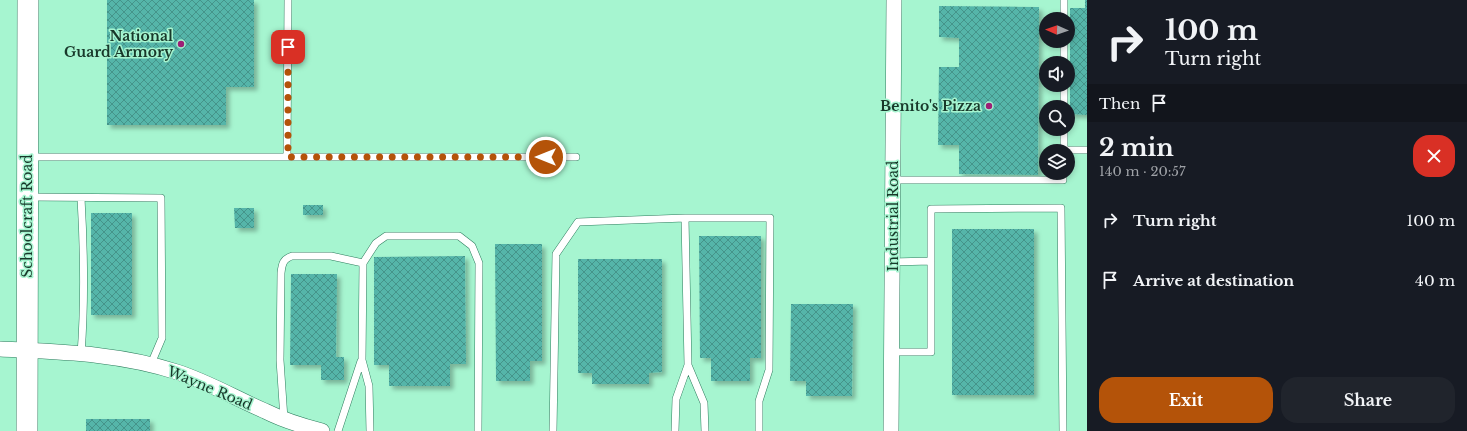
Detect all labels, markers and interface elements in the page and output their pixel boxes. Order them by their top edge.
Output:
north arrow [1039,12,1075,48]
map controls [1039,12,1075,180]
text: 100 m [1165,13,1258,48]
icon: right [1099,16,1151,68]
place label: National Guard Armory [64,27,174,61]
pin [271,30,305,64]
icon: arrive [277,36,299,58]
marker: National Guard Armory [176,39,186,49]
text: Turn right [1165,48,1261,70]
button: sound [1039,56,1075,92]
icon: arrive [1148,92,1170,114]
text: Then [1099,94,1140,113]
place label: Benito's Pizza [880,97,981,115]
button: search [1039,100,1075,136]
marker: Benito's Pizza [984,101,994,111]
text: 2 min [1099,133,1174,162]
button: close [1413,135,1455,177]
position arrow [525,136,567,178]
button: layers [1039,144,1075,180]
street label: Schoolcraft Road [18,154,36,278]
street label: Industrial Road [884,160,902,271]
text: 140 m · 20:57 [1099,163,1185,180]
icon: right [1099,209,1121,231]
text: Turn right [1133,211,1216,230]
text: 100 m [1406,211,1455,230]
icon: arrive [1099,269,1121,291]
text: Arrive at destination [1133,271,1294,290]
text: 40 m [1415,271,1455,290]
street label: Wayne Road [164,362,256,414]
button: Exit [1099,377,1273,423]
button: Share [1281,377,1455,423]

